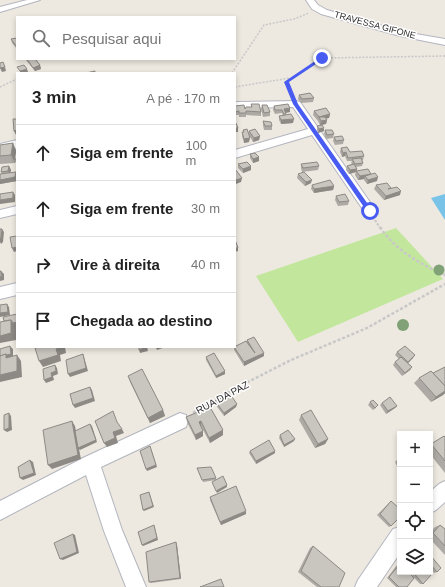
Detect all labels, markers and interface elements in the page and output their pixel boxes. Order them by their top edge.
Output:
street label: TRAVESSA GIFONE [333,9,417,41]
search box [16,16,236,60]
icon: search [30,27,52,49]
text: Pesquisar aqui [62,30,161,47]
route end [313,49,331,67]
text: 3 min [32,88,76,107]
text: A pé · 170 m [146,91,220,106]
text: 100 m [185,138,207,168]
icon: ahead [32,142,54,164]
text: Siga em frente [70,144,173,161]
icon: ahead [32,198,54,220]
text: Siga em frente [70,200,173,217]
text: 30 m [191,201,220,216]
route start [361,202,379,220]
icon: right [32,254,54,276]
text: Vire à direita [70,256,160,273]
text: 40 m [191,257,220,272]
icon: arrive [32,310,54,332]
text: Chegada ao destino [70,312,213,329]
street label: RUA DA PAZ [194,379,250,416]
map controls [397,431,433,575]
button: + [397,431,433,467]
button: − [397,467,433,503]
button: locate [397,503,433,539]
button: layers [397,539,433,575]

